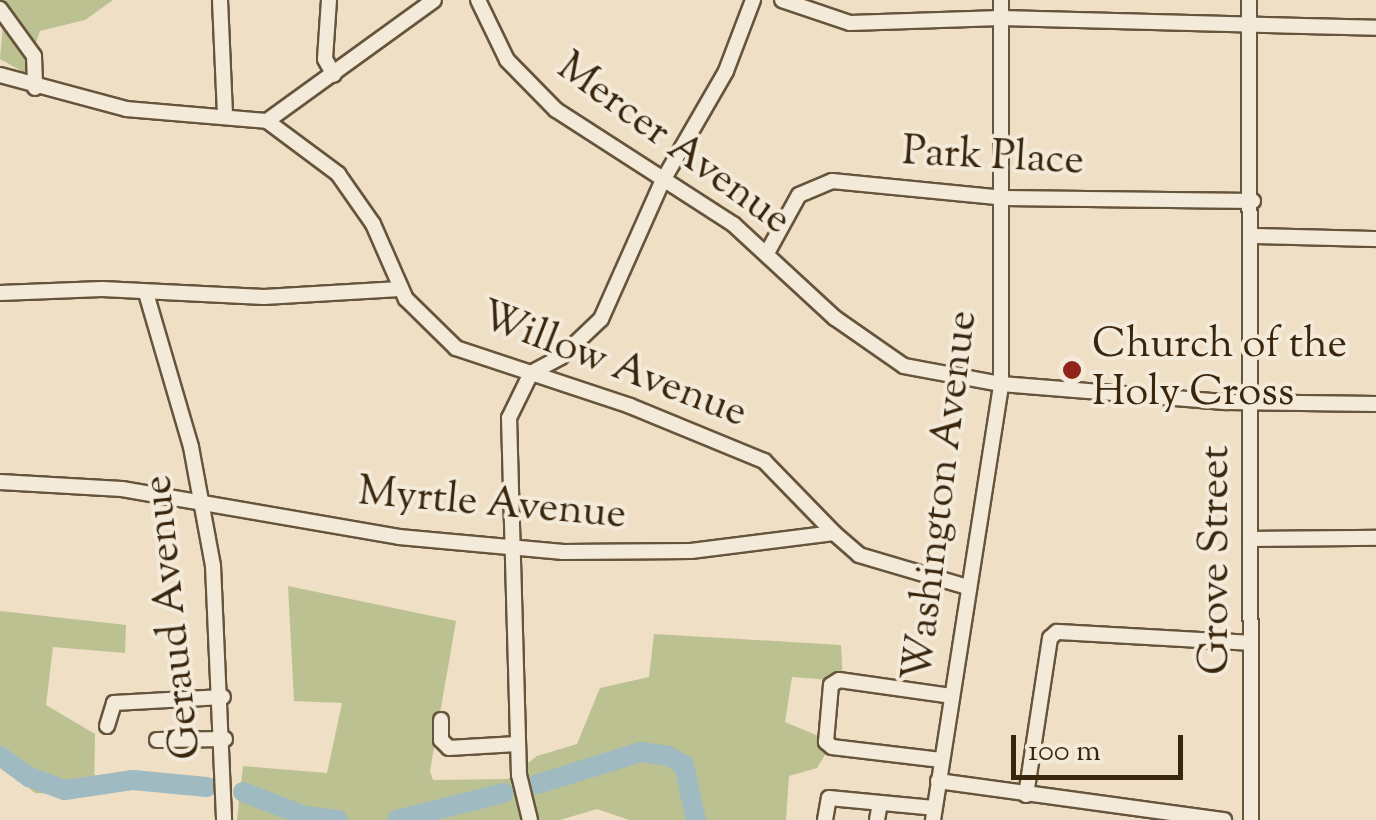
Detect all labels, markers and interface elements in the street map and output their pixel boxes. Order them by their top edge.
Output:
street label: Mercer Avenue [546,43,800,247]
street label: Park Place [901,128,1085,188]
street label: Willow Avenue [473,292,753,440]
street label: Washington Avenue [894,308,990,684]
place label: Church of the Holy Cross [1092,321,1347,420]
marker: Church of the Holy Cross [1061,359,1083,381]
street label: Grove Street [1192,445,1242,675]
street label: Myrtle Avenue [356,468,628,542]
street label: Geraud Avenue [134,472,214,762]
scale bar [1016,715,1188,777]
text: 100 m [1028,731,1101,774]

